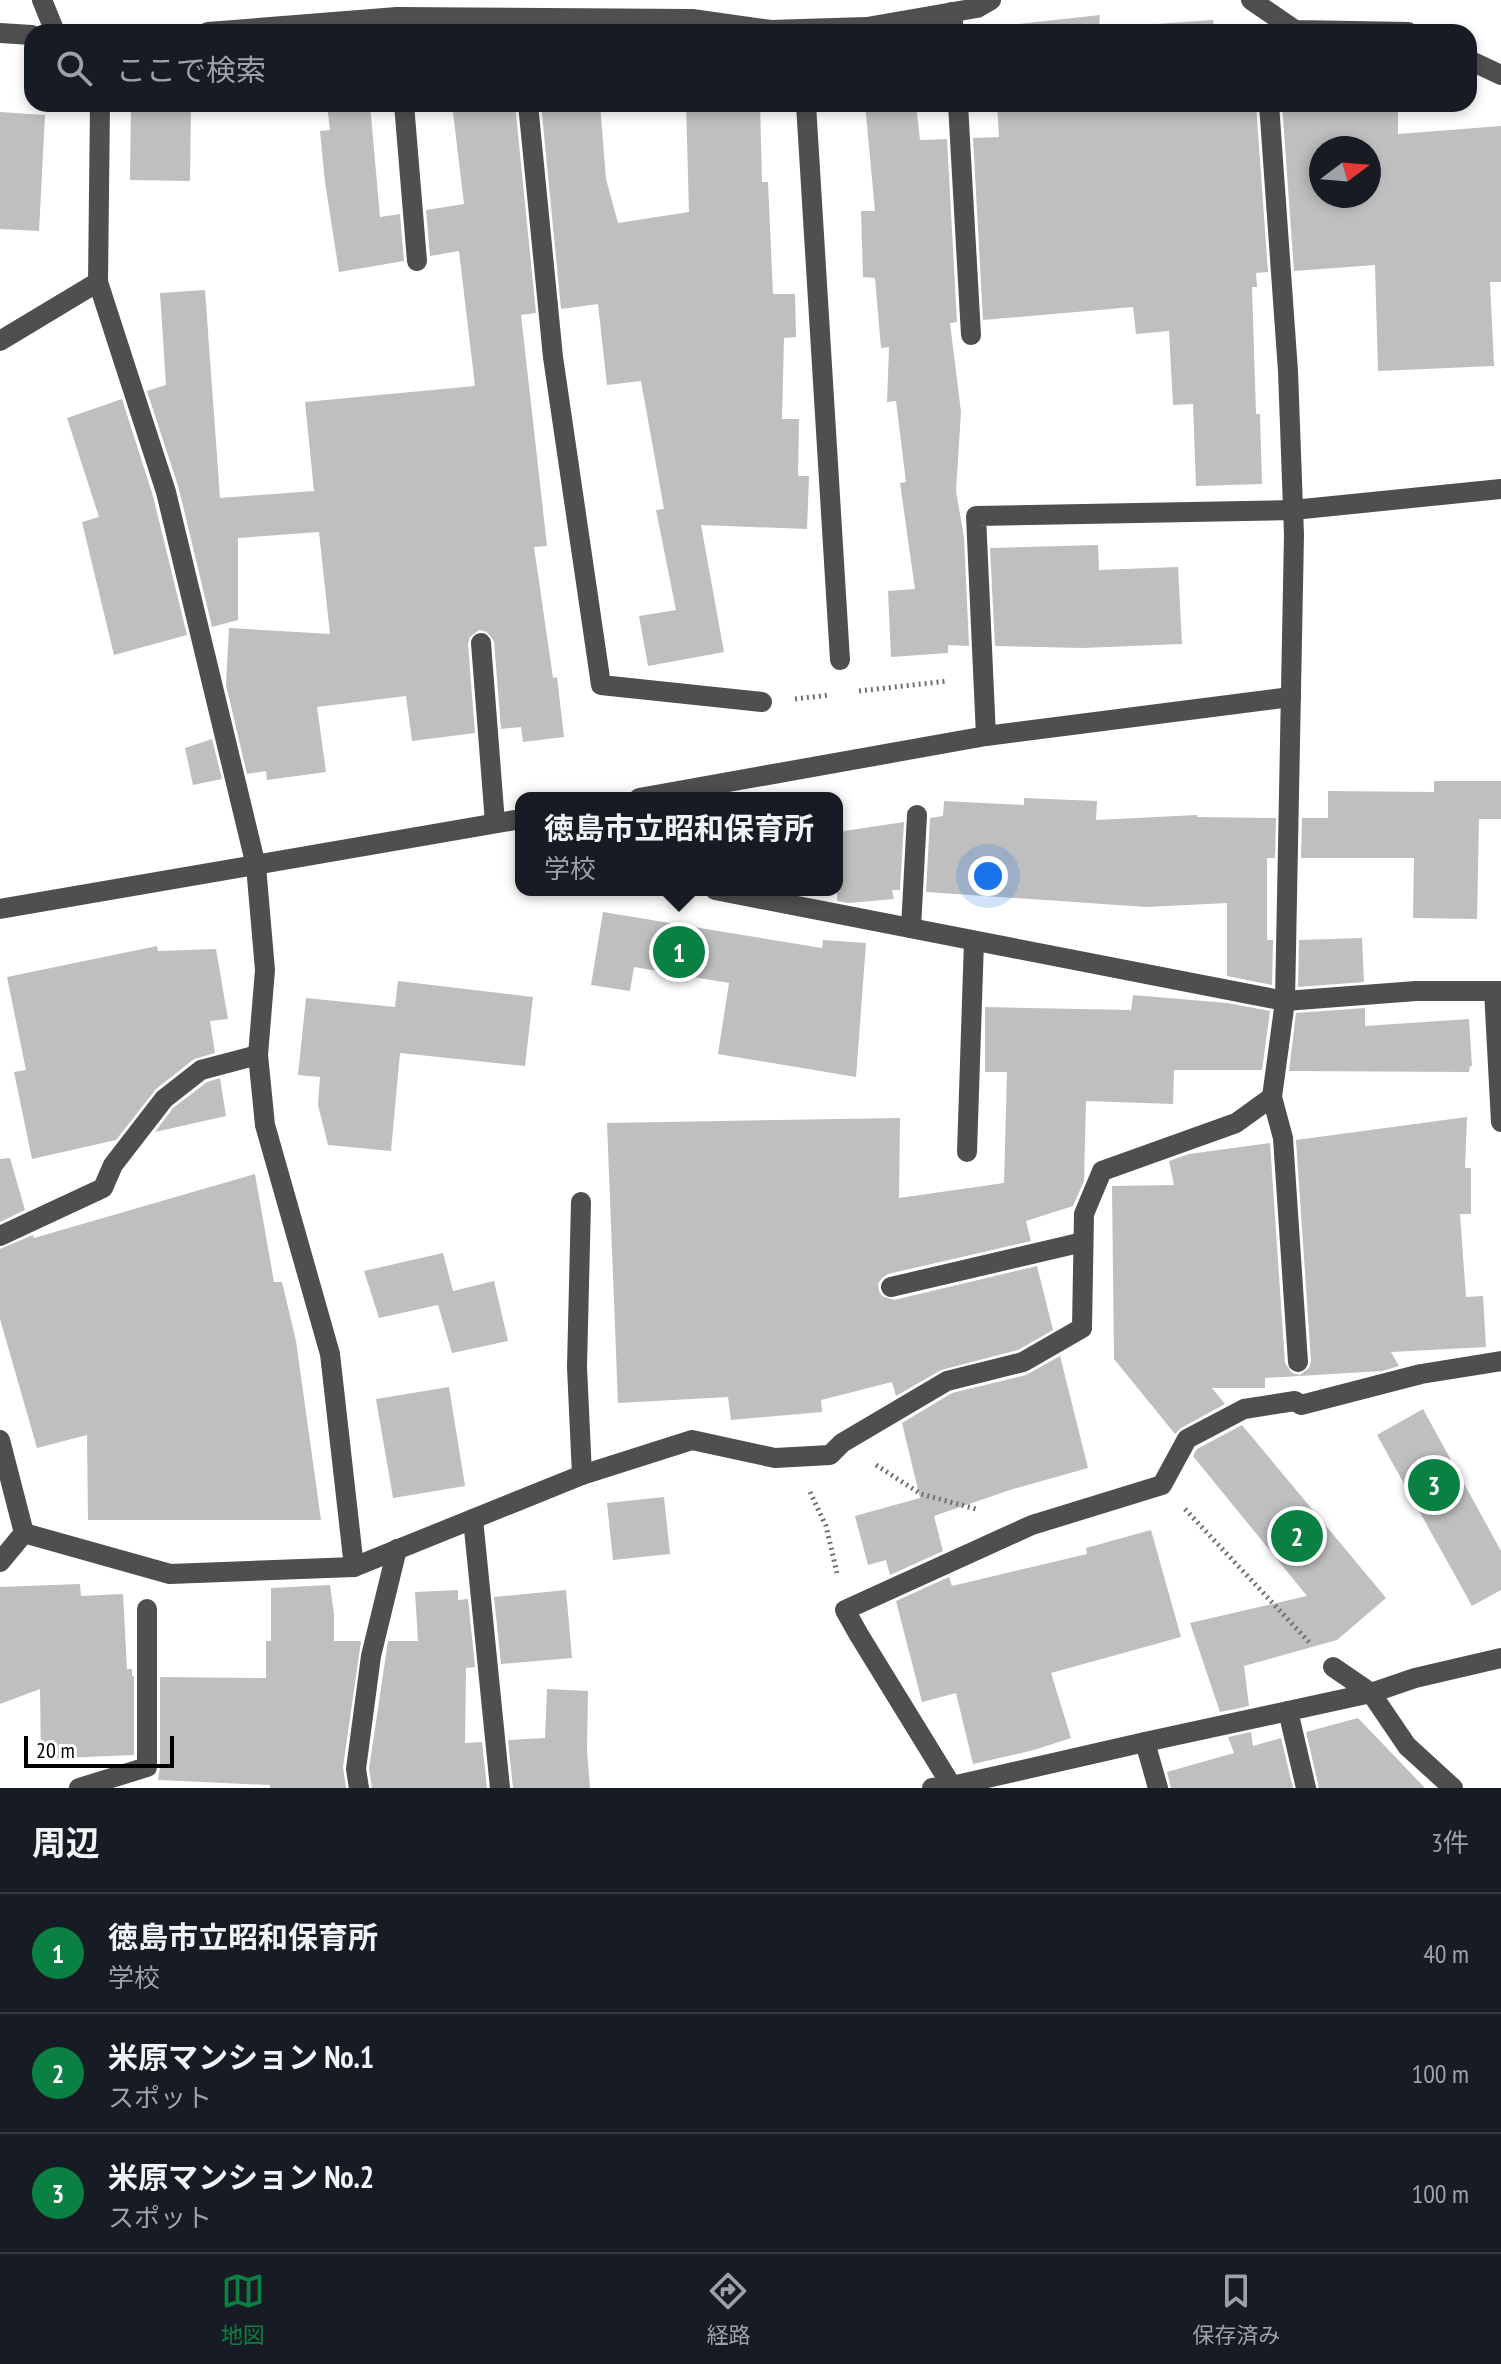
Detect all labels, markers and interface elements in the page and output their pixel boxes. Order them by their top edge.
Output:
search box [24,24,1477,112]
icon: search [52,46,96,90]
text: ここで検索 [116,50,266,89]
north arrow [1309,136,1381,208]
popup [515,792,843,896]
text: 徳島市立昭和保育所 [544,808,814,847]
text: 学校 [544,852,596,885]
your location [968,856,1008,896]
pin: 1 [653,922,705,982]
pin: 3 [1408,1455,1460,1515]
pin: 2 [1271,1506,1323,1566]
scale bar [24,1732,174,1768]
text: 20 m [36,1736,75,1764]
text: 周辺 [32,1820,100,1864]
text: 3件 [1431,1826,1469,1859]
text: 徳島市立昭和保育所 [108,1917,378,1956]
text: 1 [52,1937,64,1970]
text: 40 m [1423,1937,1469,1970]
text: 学校 [108,1961,160,1994]
text: 米原マンション No.1 [108,2037,374,2076]
text: 2 [52,2057,64,2090]
text: 100 m [1411,2057,1469,2090]
text: スポット [108,2081,212,2114]
text: 米原マンション No.2 [108,2157,374,2196]
text: 3 [52,2177,64,2210]
text: 100 m [1411,2177,1469,2210]
text: スポット [108,2201,212,2234]
tab: 地図 [221,2269,265,2349]
tab: 経路 [706,2269,750,2349]
tab: 保存済み [1192,2269,1280,2349]

